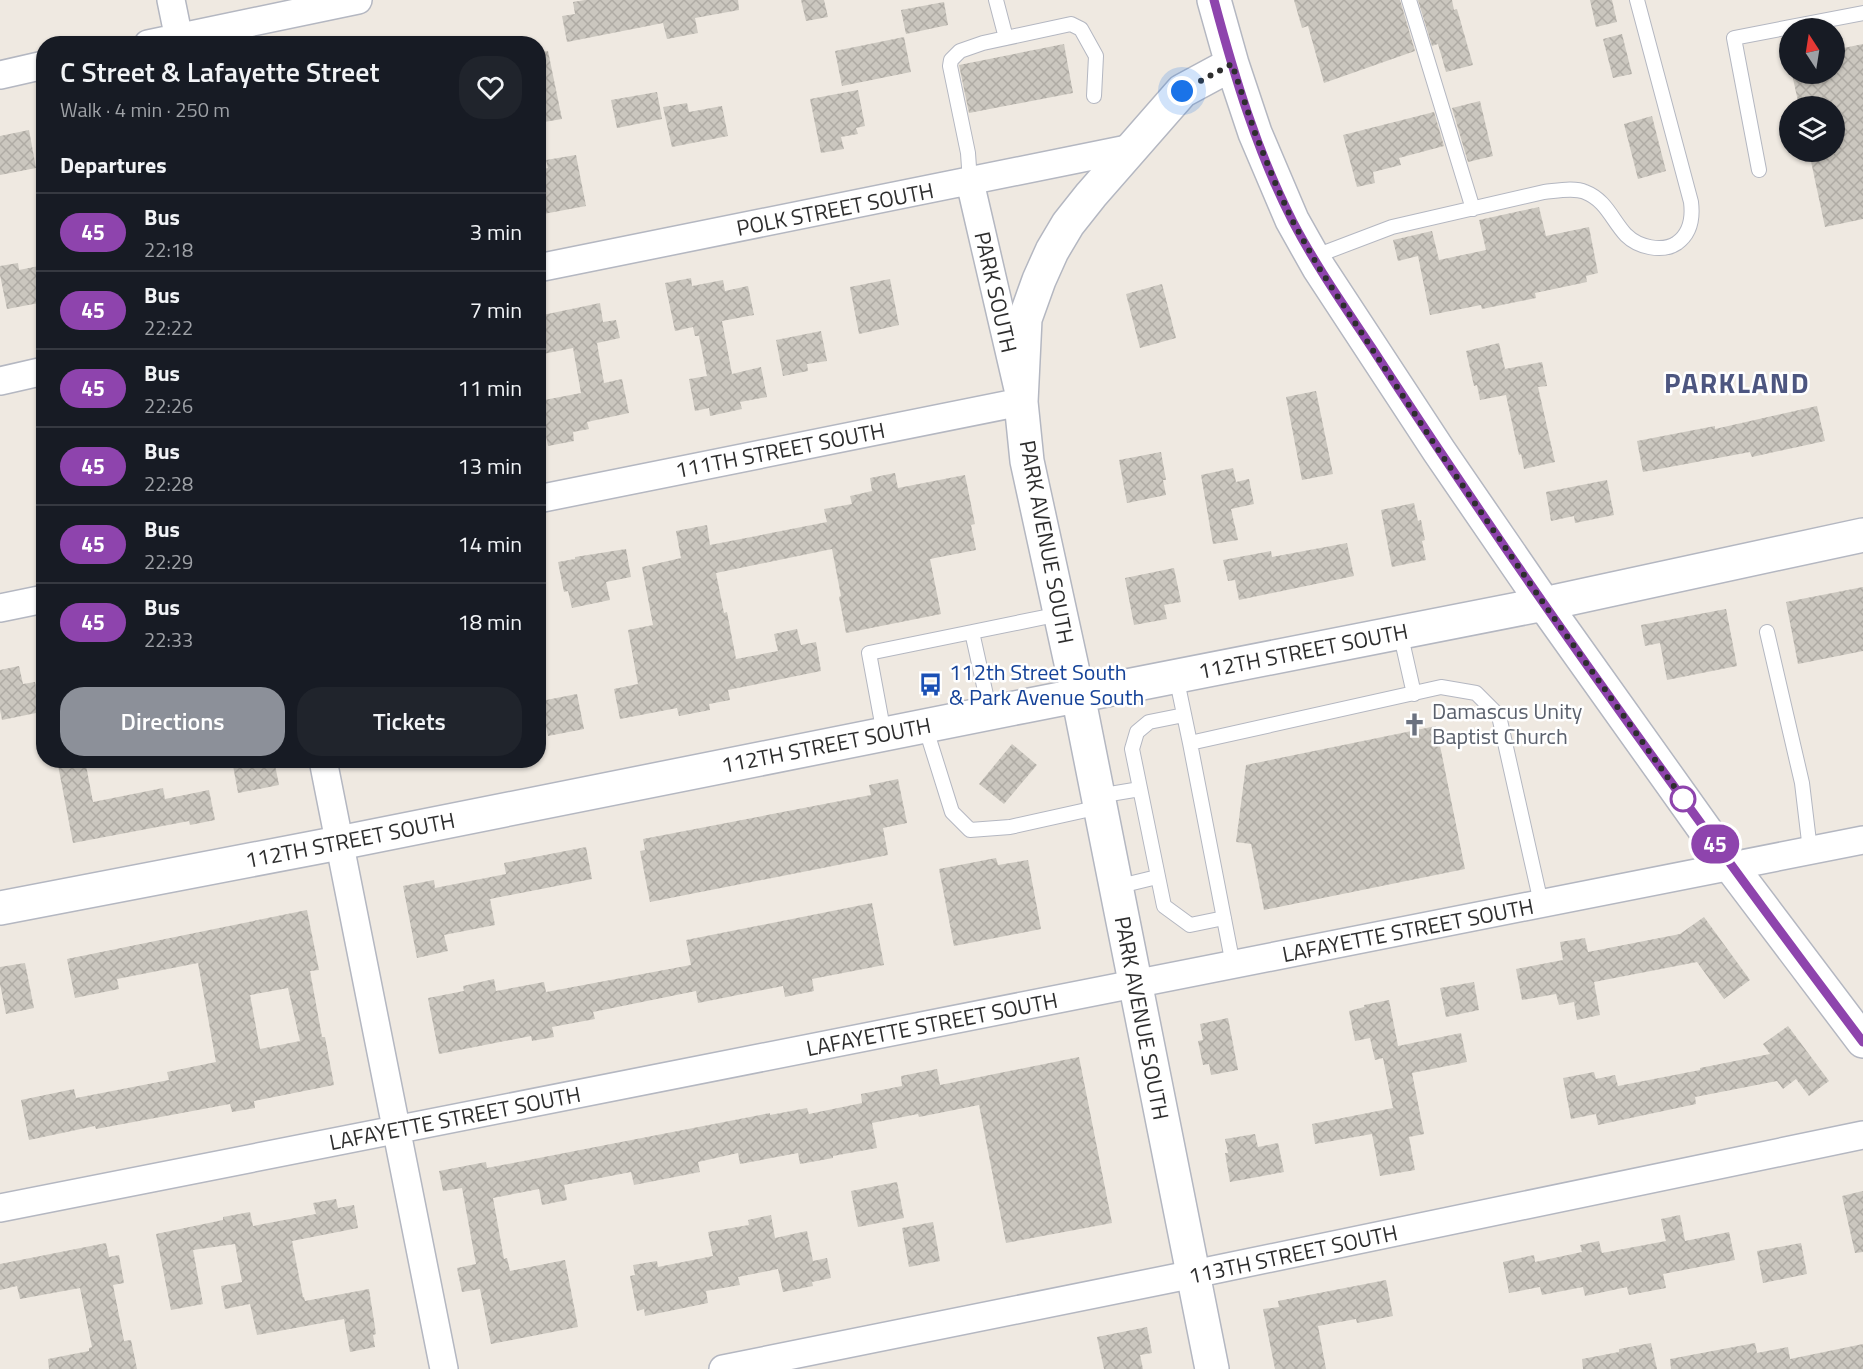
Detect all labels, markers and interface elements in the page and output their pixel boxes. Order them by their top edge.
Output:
north arrow [1779,18,1845,84]
map controls [1779,18,1845,162]
text: C Street & Lafayette Street [60,50,380,93]
button: heart [459,56,522,119]
your location [1167,76,1197,106]
text: Walk · 4 min · 250 m [60,94,230,125]
button: layers [1779,96,1845,162]
text: Departures [60,148,167,182]
street label: POLK STREET SOUTH [733,173,937,245]
text: Bus [144,200,180,234]
text: 3 min [470,215,522,249]
text: 45 [81,216,105,248]
street label: PARK SOUTH [966,228,1026,356]
text: 22:18 [144,234,193,265]
text: Bus [144,278,180,312]
text: 7 min [470,293,522,327]
text: 45 [81,294,105,326]
text: 22:22 [144,312,193,343]
text: Bus [144,356,180,390]
district label: PARKLAND [1664,361,1810,404]
text: 11 min [457,371,522,405]
text: 45 [81,372,105,404]
text: 22:26 [144,390,193,421]
street label: 111TH STREET SOUTH [672,413,888,487]
text: Bus [144,434,180,468]
street label: PARK AVENUE SOUTH [1011,437,1083,647]
text: 13 min [457,449,522,483]
text: 45 [81,450,105,482]
text: 22:28 [144,468,193,499]
text: Bus [144,512,180,546]
text: 14 min [457,527,522,561]
text: 45 [81,528,105,560]
text: 22:29 [144,546,193,577]
text: Bus [144,590,180,624]
text: 18 min [457,605,522,639]
text: 45 [81,606,105,638]
street label: 112TH STREET SOUTH [1195,614,1411,688]
text: 22:33 [144,624,193,655]
place label: 112th Street South & Park Avenue South [949,655,1144,714]
bus stop icon: 112th Street South & Park Avenue South [918,672,944,698]
button: Directions [60,687,285,756]
button: Tickets [297,687,522,756]
place label: Damascus Unity Baptist Church [1432,694,1583,753]
street label: 112TH STREET SOUTH [718,708,934,782]
church icon: Damascus Unity Baptist Church [1401,711,1427,737]
unlabelled marker [1670,786,1696,812]
street label: 112TH STREET SOUTH [242,803,458,877]
line badge: 45 [1688,824,1742,864]
text: 45 [1703,828,1727,860]
street label: LAFAYETTE STREET SOUTH [1279,889,1537,971]
street label: PARK AVENUE SOUTH [1106,913,1178,1123]
street label: LAFAYETTE STREET SOUTH [803,983,1061,1065]
street label: LAFAYETTE STREET SOUTH [326,1077,584,1159]
street label: 113TH STREET SOUTH [1185,1215,1401,1293]

